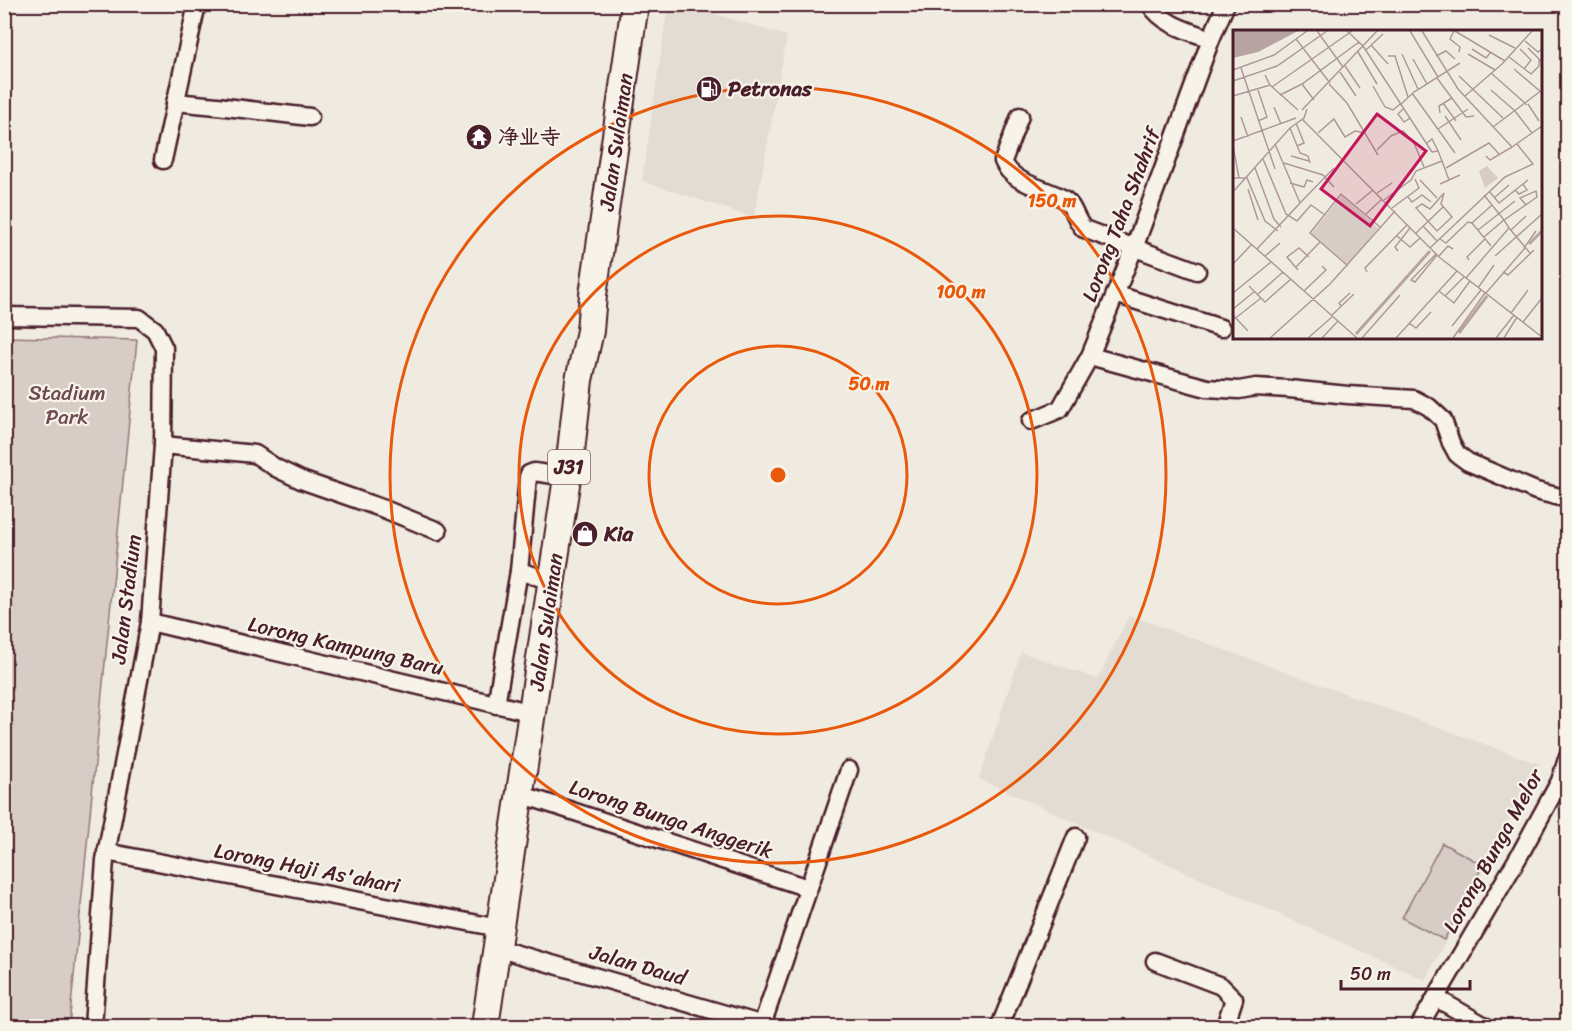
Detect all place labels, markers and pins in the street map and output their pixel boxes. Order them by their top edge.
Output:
place label: Petronas [728,70,813,108]
fuel station icon: Petronas [694,74,724,104]
place label: 净业寺 [498,118,561,156]
temple icon: 净业寺 [464,122,494,152]
centre of rings [768,465,788,485]
place label: Kia [603,515,635,553]
shop icon: Kia [570,519,600,549]

